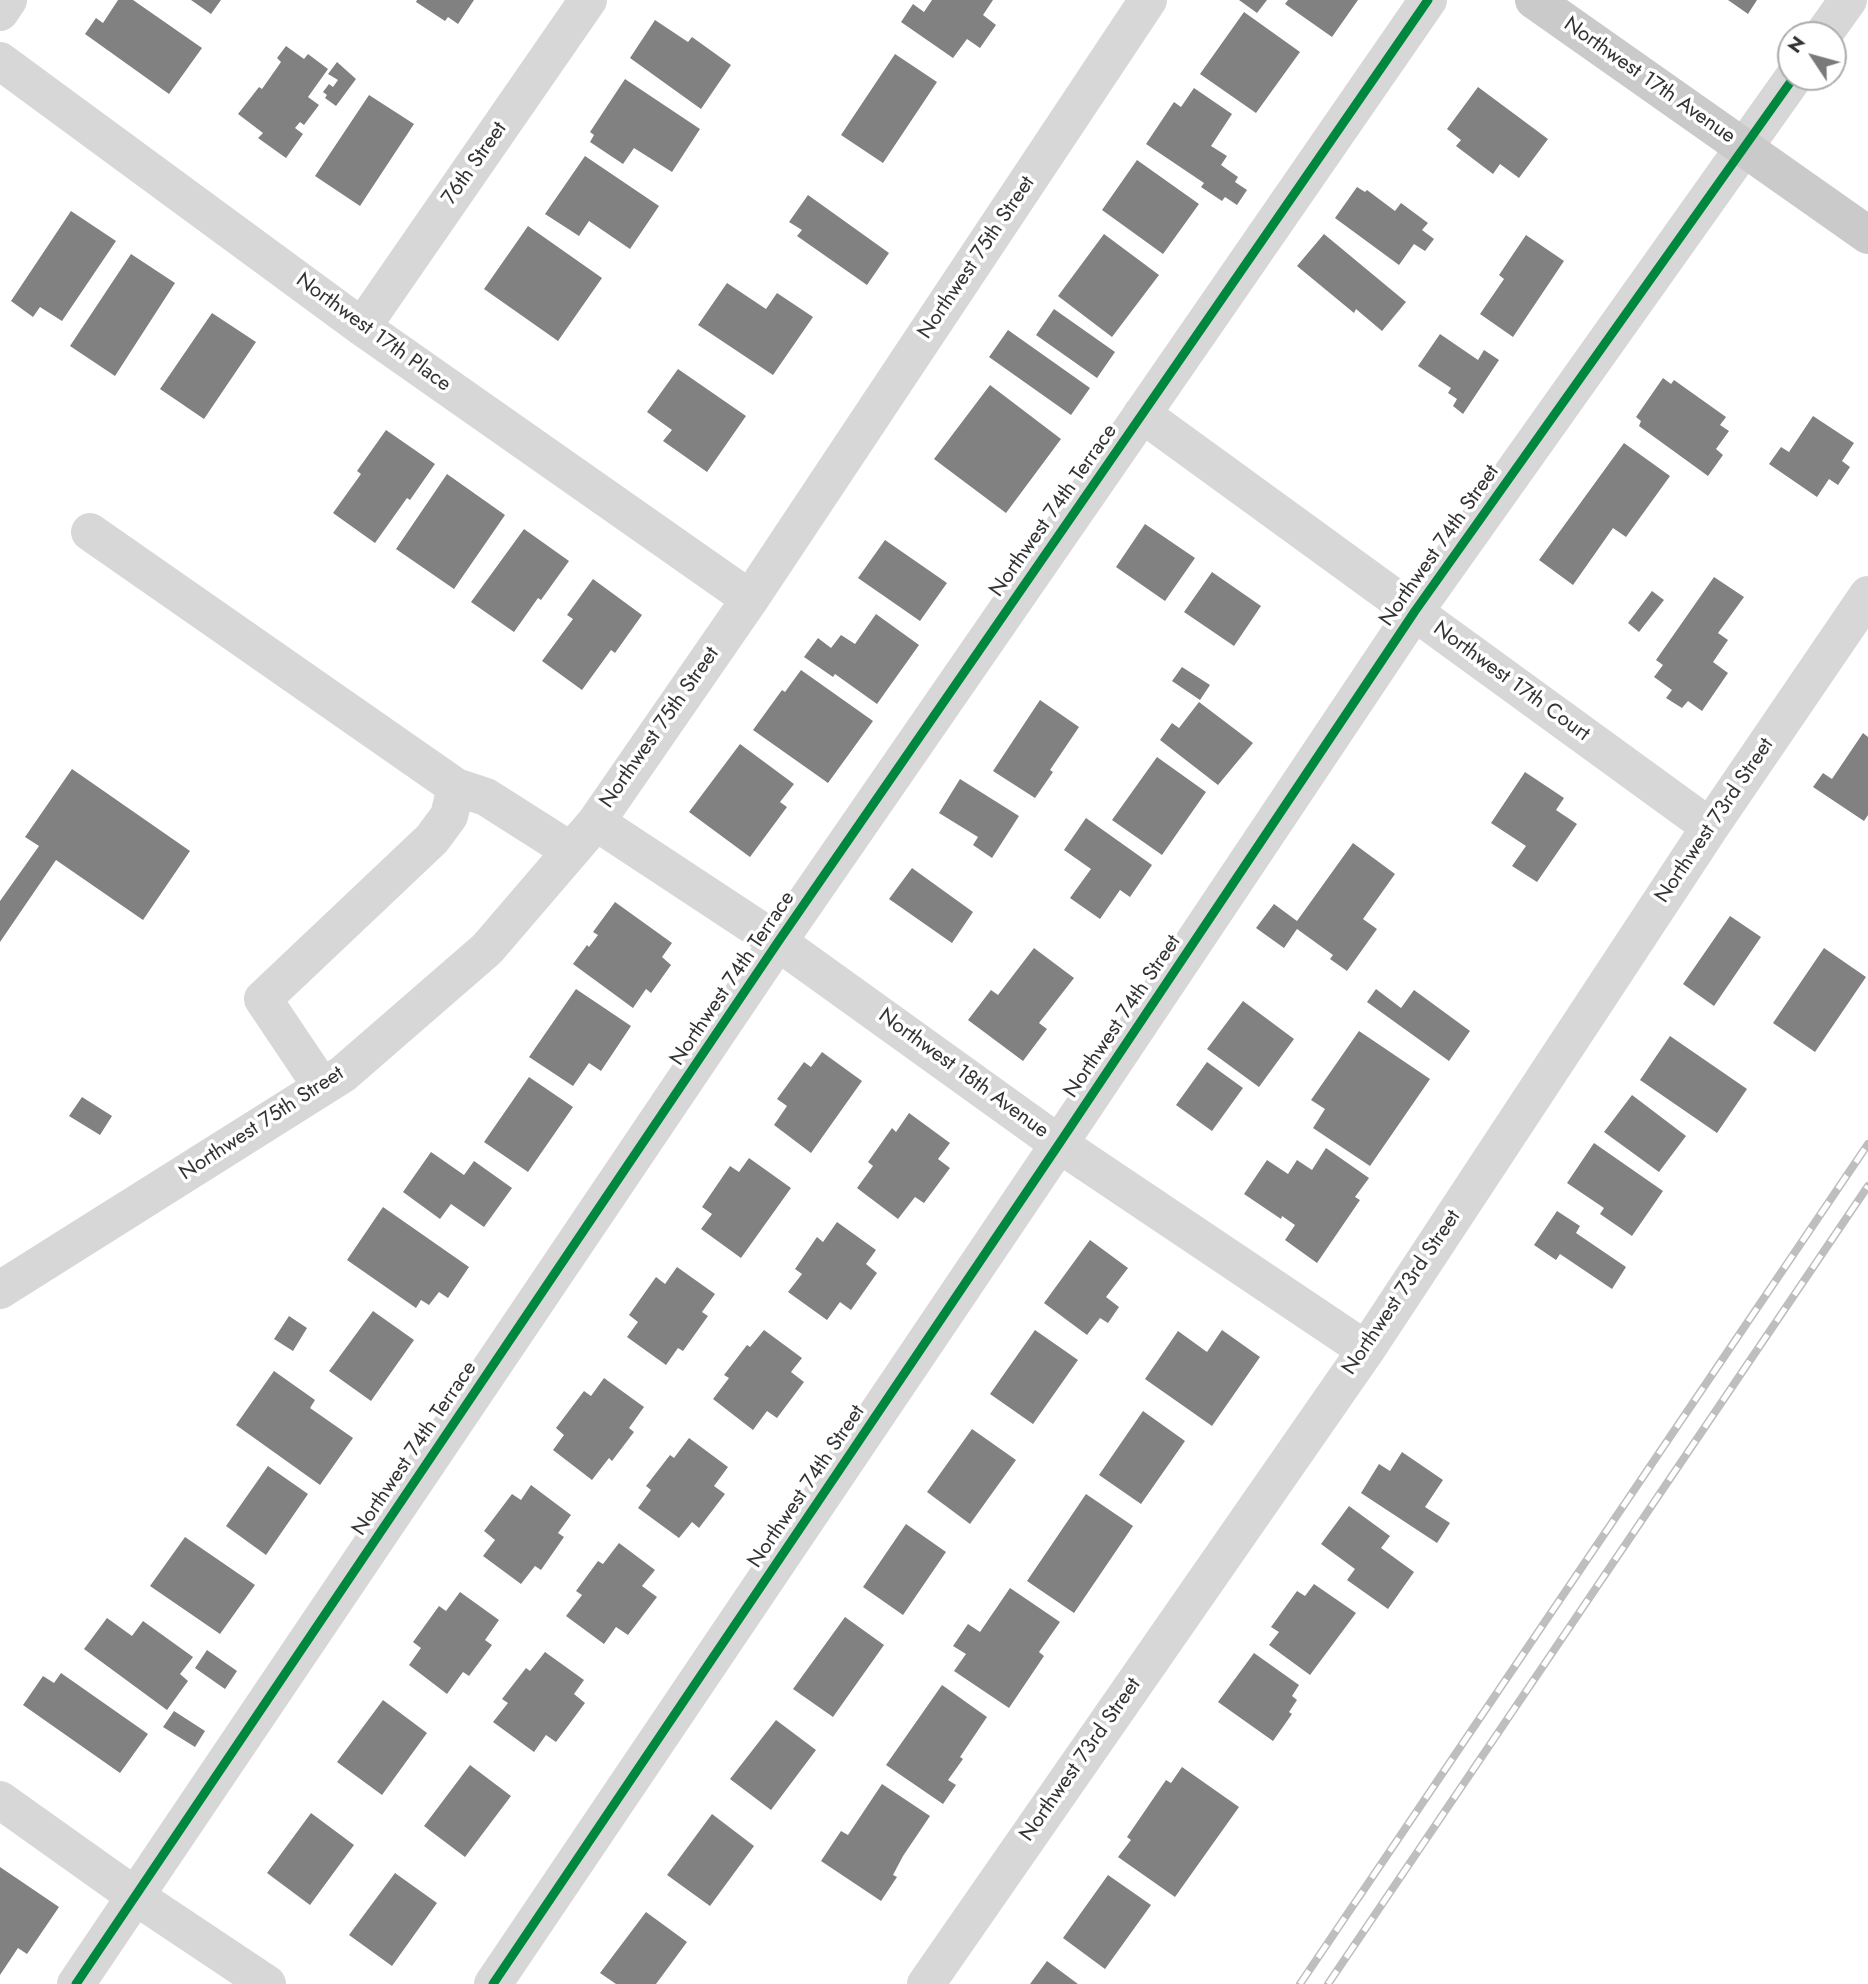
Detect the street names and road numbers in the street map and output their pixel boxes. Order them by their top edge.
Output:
street label: Northwest 17th Avenue [1558,12,1740,150]
street label: 76th Street [437,118,513,210]
street label: Northwest 75th Street [913,172,1041,344]
street label: Northwest 17th Place [291,268,455,398]
street label: Northwest 74th Terrace [985,420,1123,602]
street label: Northwest 74th Street [1375,460,1505,632]
street label: Northwest 17th Court [1428,617,1594,747]
street label: Northwest 75th Street [595,643,725,813]
street label: Northwest 73rd Street [1650,734,1780,908]
street label: Northwest 74th Terrace [665,887,801,1071]
street label: Northwest 74th Street [1059,931,1187,1103]
street label: Northwest 18th Avenue [873,1004,1053,1144]
street label: Northwest 75th Street [175,1061,349,1187]
street label: Northwest 73rd Street [1337,1206,1467,1380]
street label: Northwest 74th Terrace [347,1357,483,1541]
street label: Northwest 74th Street [743,1401,871,1573]
street label: Northwest 73rd Street [1015,1673,1147,1847]

